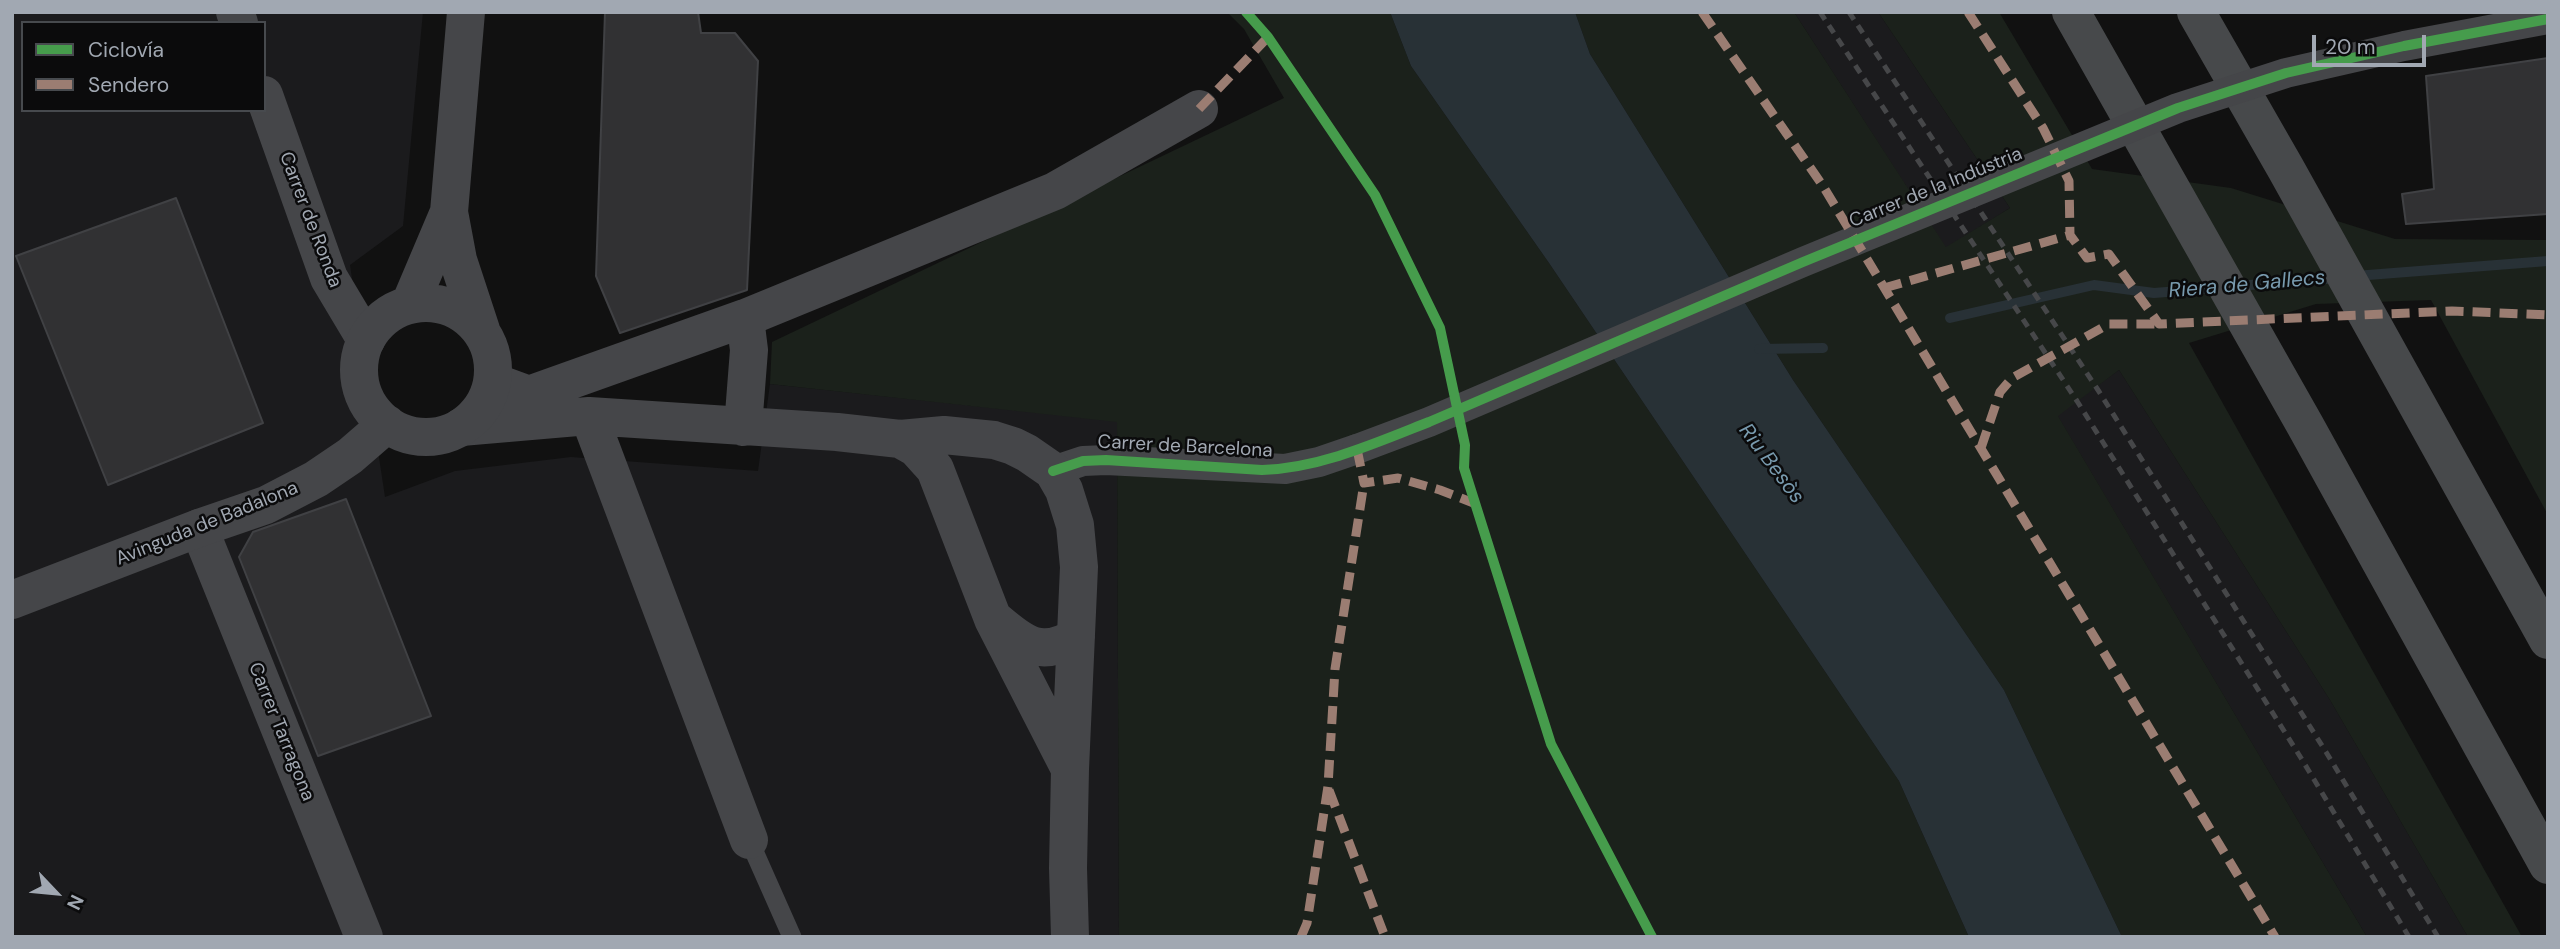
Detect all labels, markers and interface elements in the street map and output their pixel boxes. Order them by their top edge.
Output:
legend [21,21,266,112]
scale bar [2315,21,2429,65]
text: 20 m [2325,33,2376,61]
text: Ciclovía [88,36,164,64]
text: Sendero [88,71,169,99]
street label: Carrer de la Indústria [1846,143,2026,233]
street label: Carrer de Ronda [274,149,346,291]
water label: Riera de Gallecs [2168,266,2326,304]
water label: Riu Besòs [1733,419,1809,509]
street label: Carrer de Barcelona [1097,431,1273,463]
street label: Avinguda de Badalona [113,477,301,571]
street label: Carrer Tarragona [243,659,319,805]
north arrow [21,858,91,928]
text: N [61,891,90,914]

